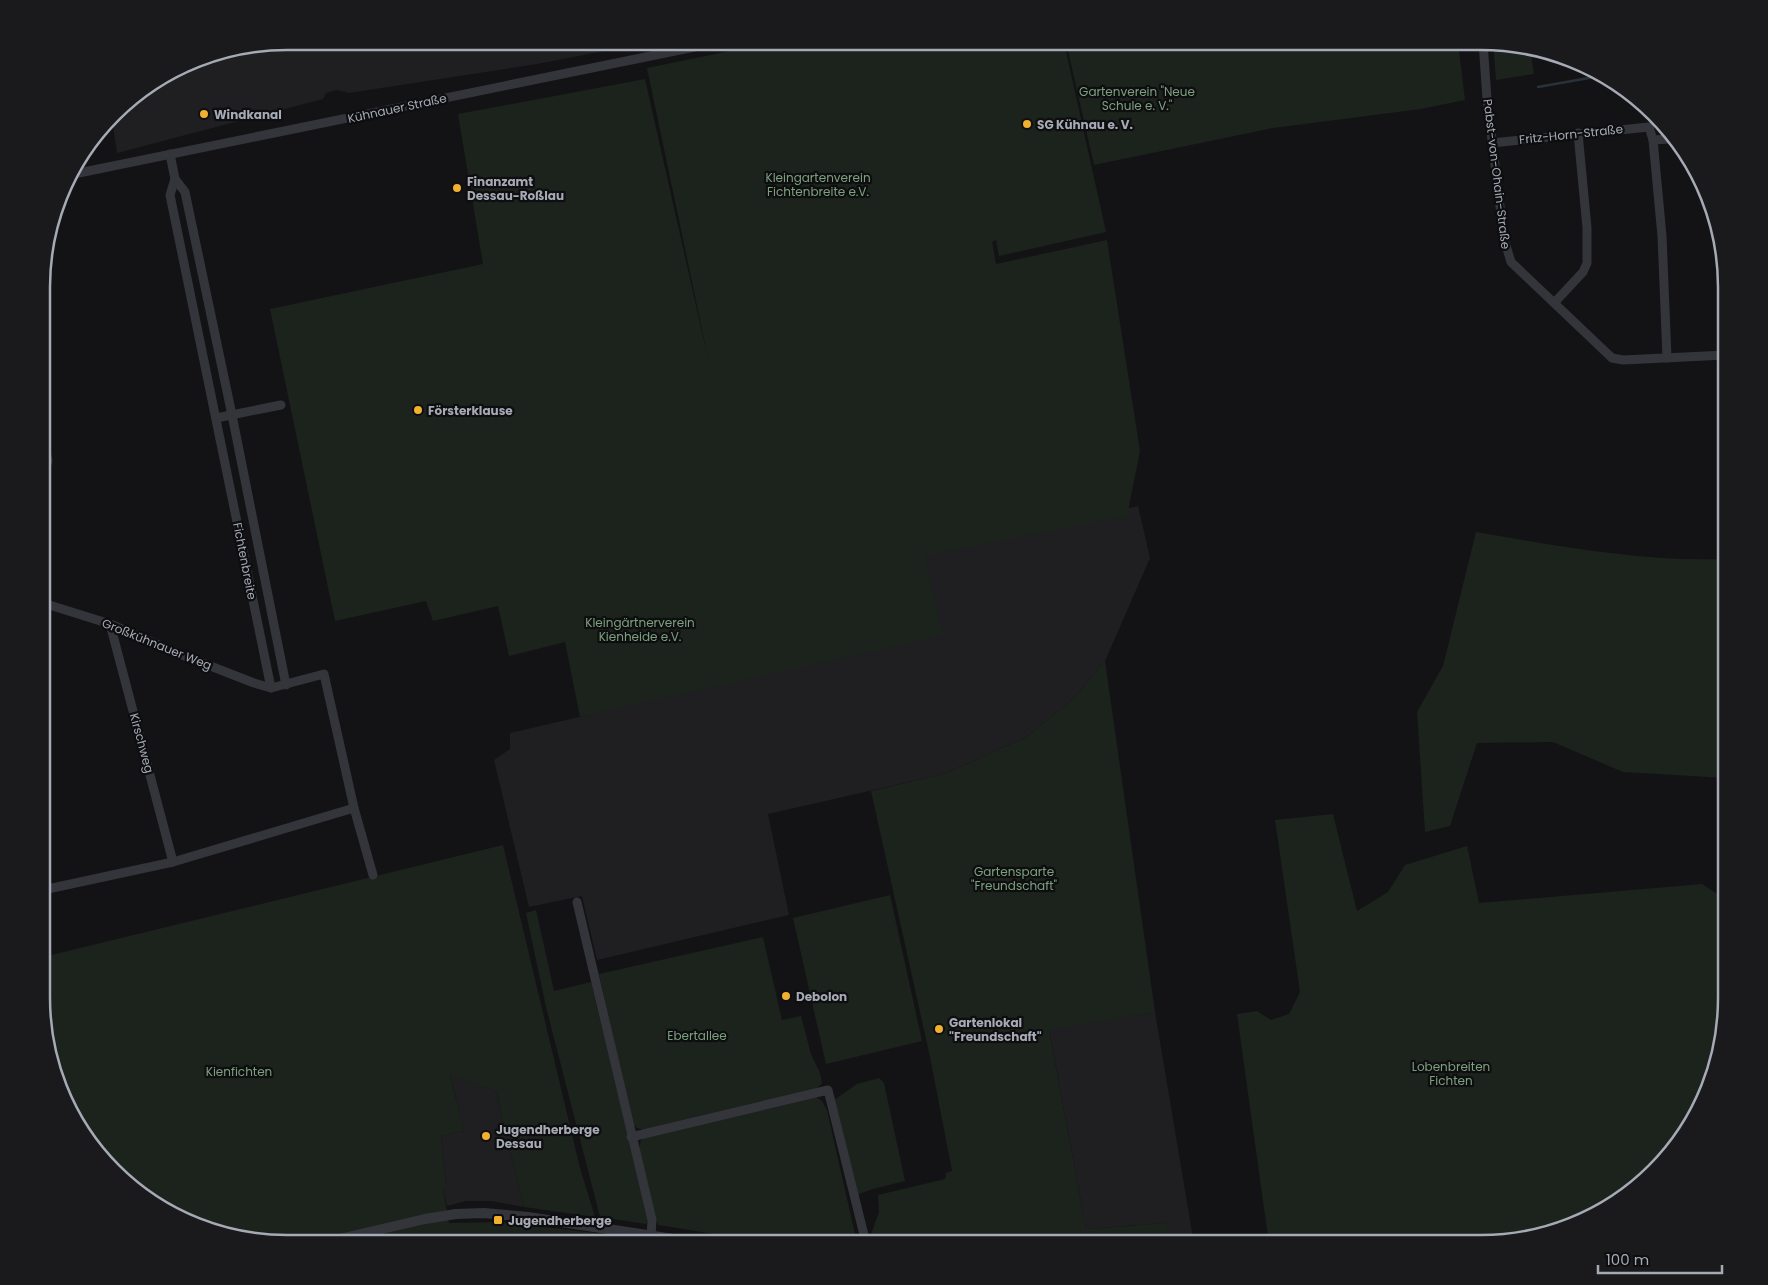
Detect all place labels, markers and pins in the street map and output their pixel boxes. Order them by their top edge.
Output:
place label: Windkanal [214,106,282,123]
marker: Windkanal [198,108,210,120]
place label: SG Kühnau e. V. [1037,116,1133,133]
marker: SG Kühnau e. V. [1021,118,1033,130]
place label: Finanzamt Dessau-Roßlau [467,173,564,204]
marker: Finanzamt Dessau-Roßlau [451,182,463,194]
place label: Försterklause [428,402,513,419]
marker: Försterklause [412,404,424,416]
place label: Debolon [796,988,847,1005]
marker: Debolon [780,990,792,1002]
place label: Gartenlokal "Freundschaft" [949,1014,1042,1045]
marker: Gartenlokal "Freundschaft" [933,1023,945,1035]
place label: Jugendherberge Dessau [496,1121,600,1152]
marker: Jugendherberge Dessau [480,1130,492,1142]
place label: Jugendherberge [508,1212,612,1229]
marker: Jugendherberge [492,1214,504,1226]

